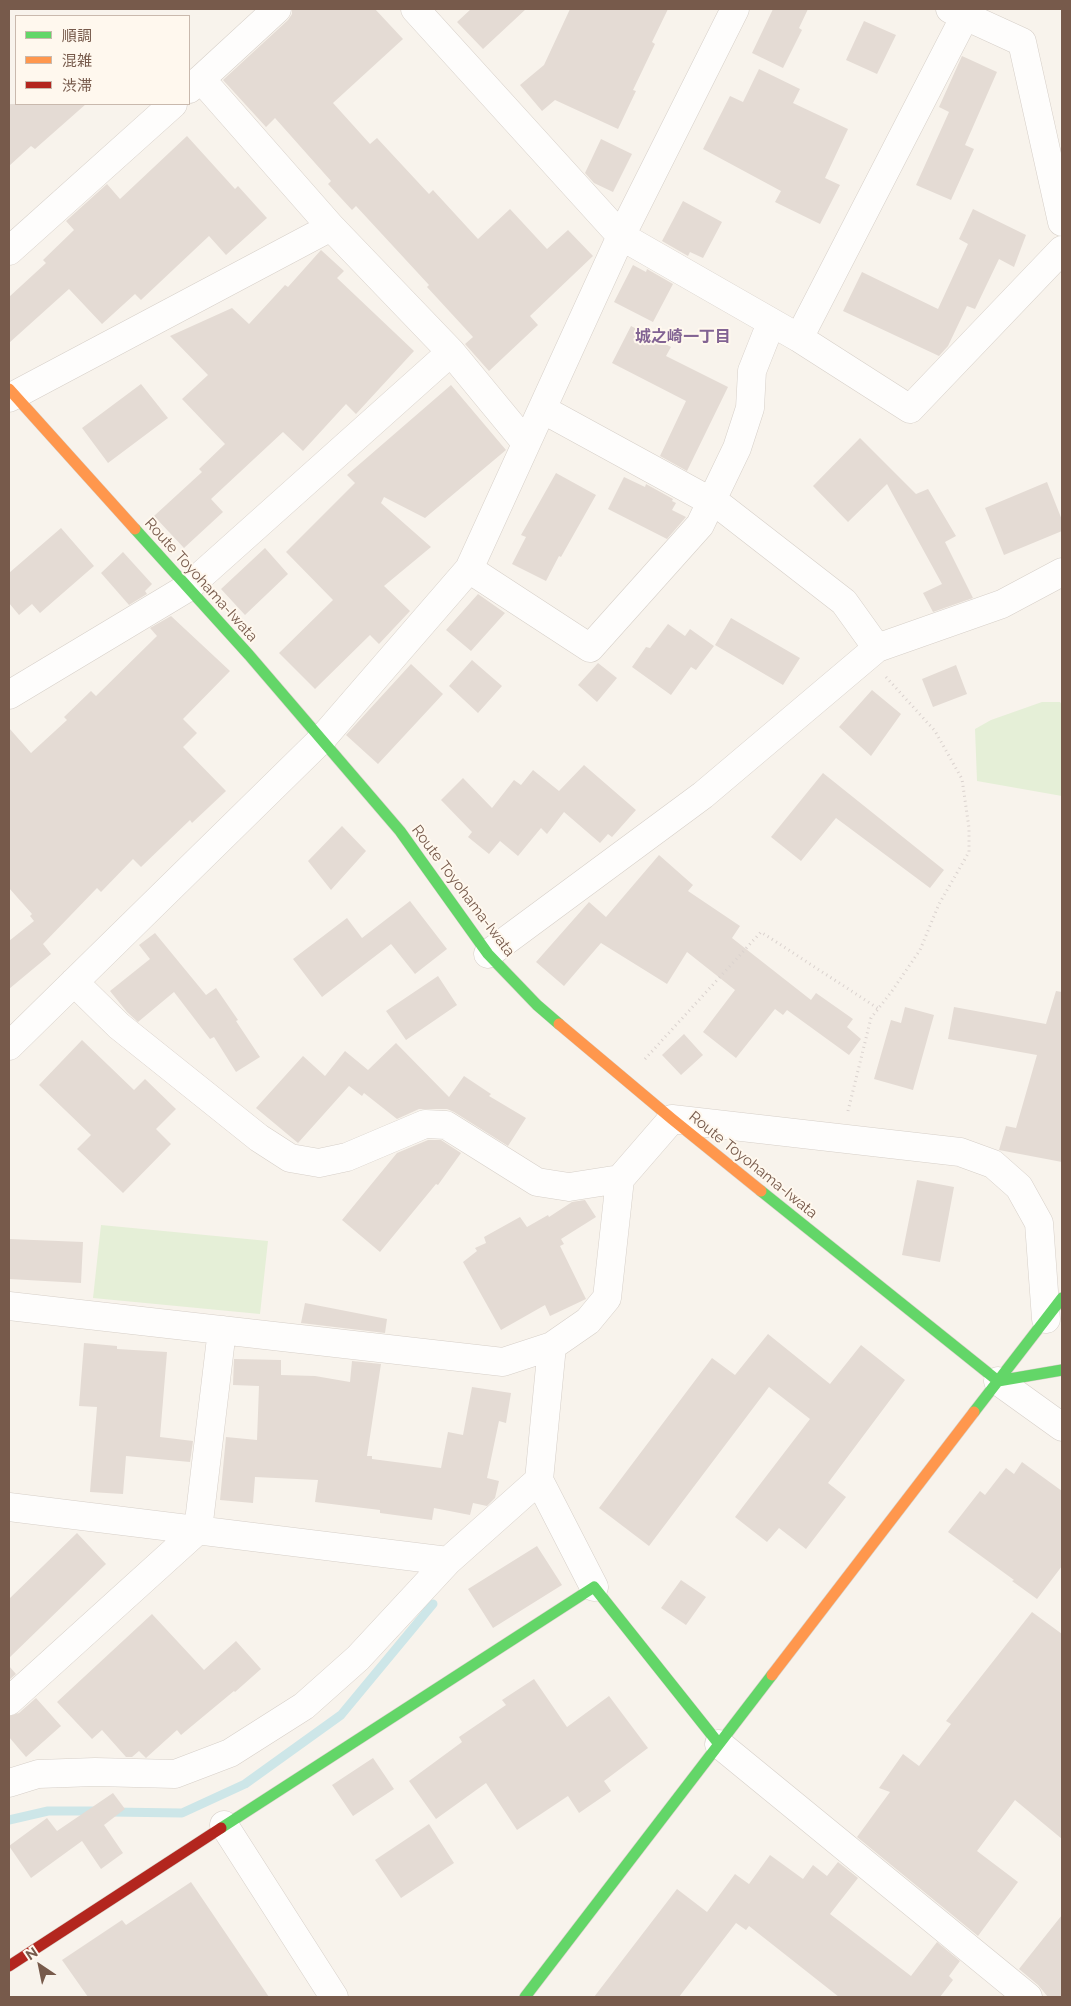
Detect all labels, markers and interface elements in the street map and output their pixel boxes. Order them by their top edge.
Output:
legend [15,15,190,105]
text: 順調 [62,27,92,45]
text: 混雑 [62,52,92,70]
text: 渋滞 [62,77,92,95]
district label: 城之崎一丁目 [635,327,731,347]
street label: Route Toyohama-Iwata [141,515,261,645]
street label: Route Toyohama-Iwata [408,822,518,960]
street label: Route Toyohama-Iwata [685,1108,821,1222]
north arrow [15,1941,65,1991]
text: N [23,1944,41,1963]

